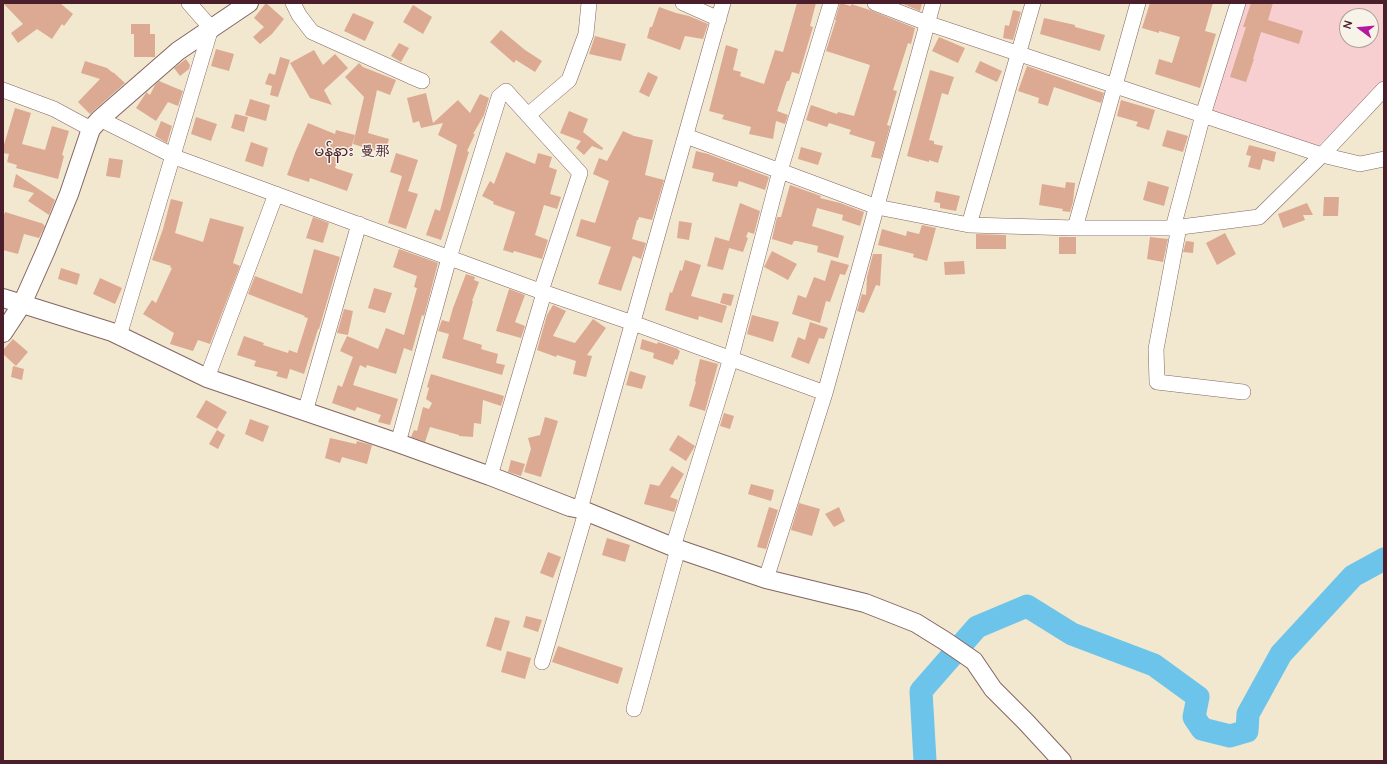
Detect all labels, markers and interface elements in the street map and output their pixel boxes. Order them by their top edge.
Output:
north arrow [1339,8,1379,48]
text: N [1340,19,1356,30]
district label: မန်နား 曼那 [314,144,390,162]

